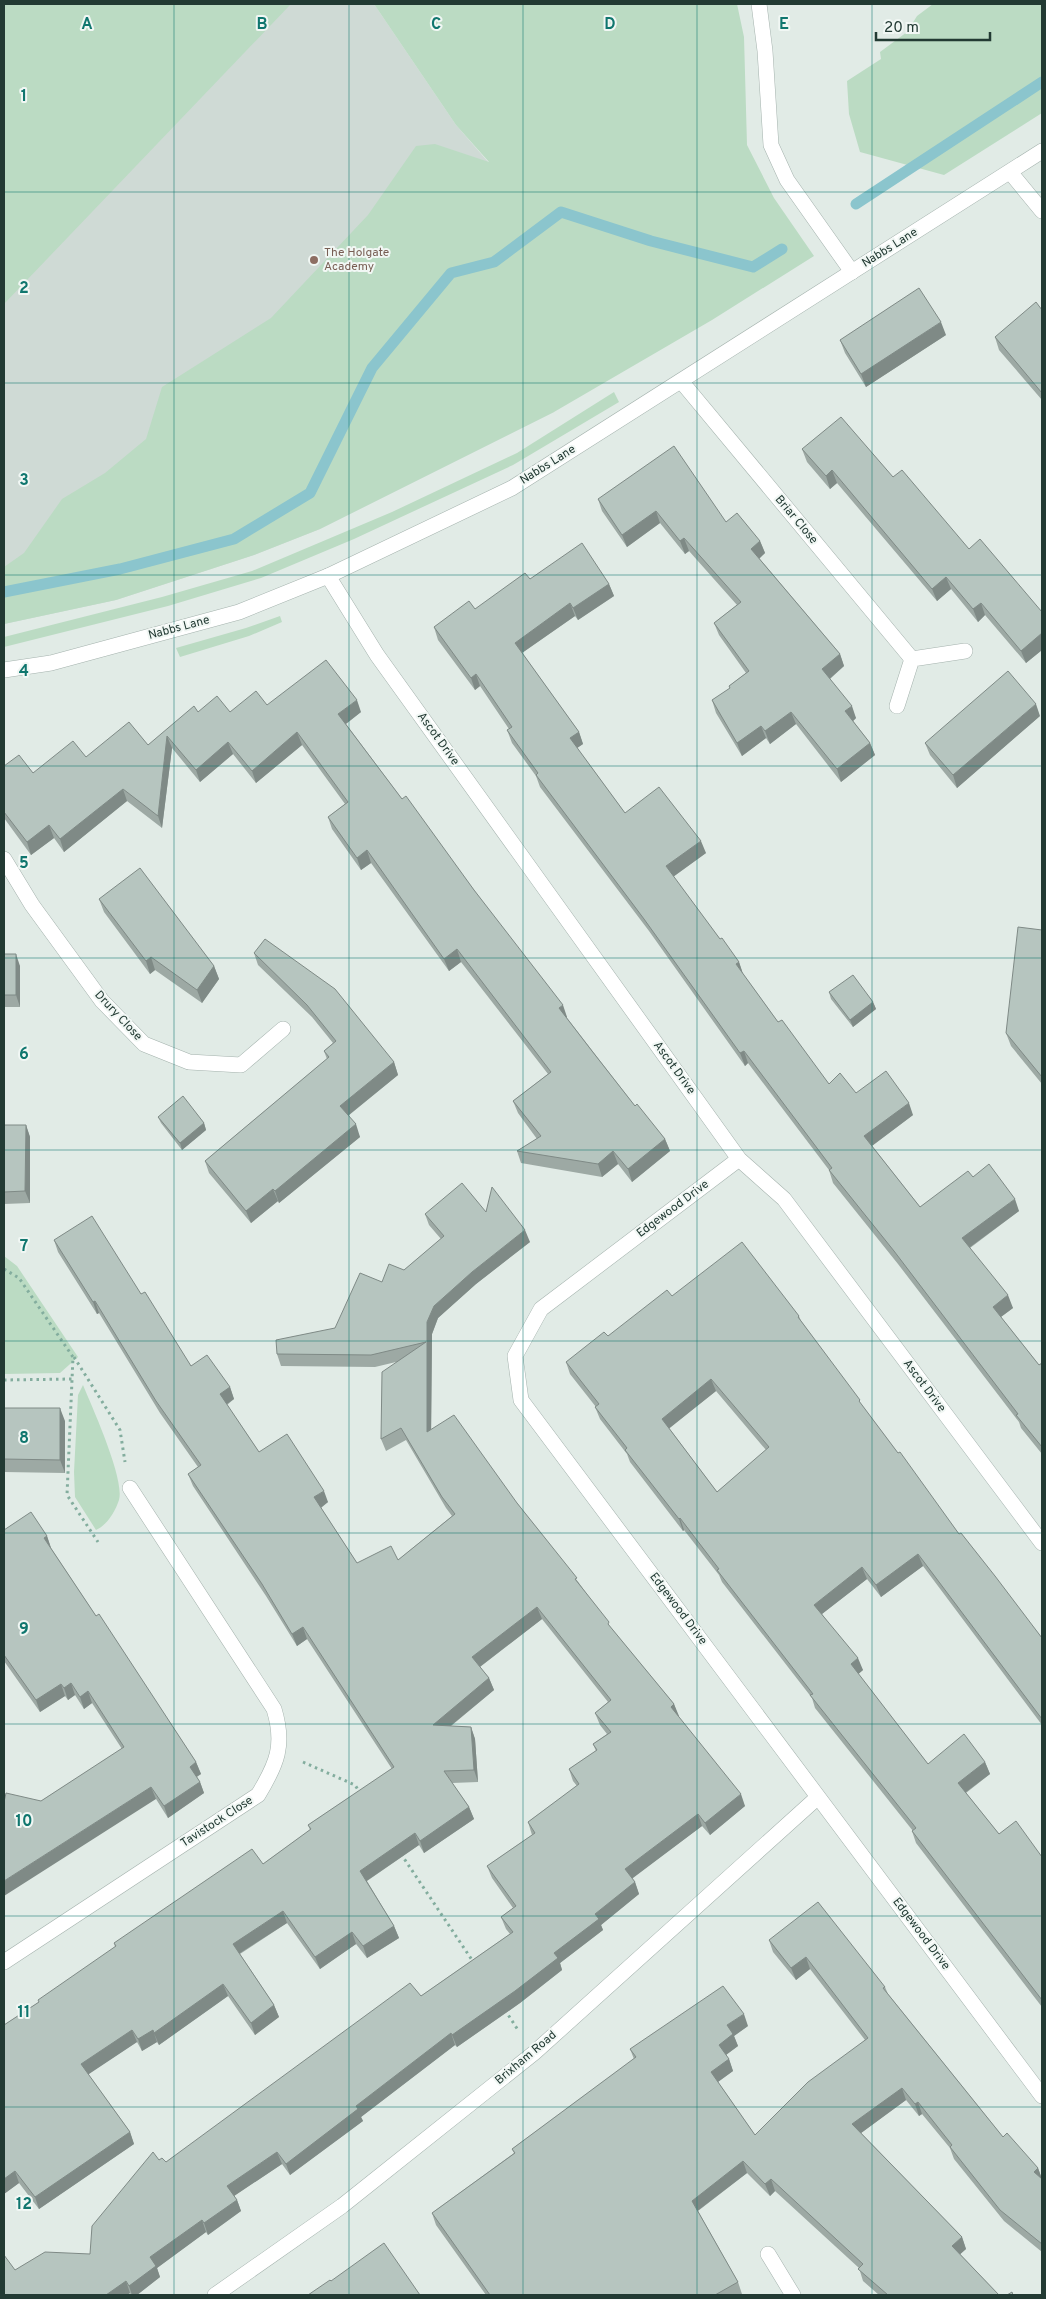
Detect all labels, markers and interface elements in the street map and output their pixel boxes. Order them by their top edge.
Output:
scale bar [876,10,990,42]
text: A [81,15,93,35]
text: B [256,15,268,35]
text: C [431,15,441,35]
text: D [604,15,616,35]
text: E [779,15,789,35]
text: 20 m [884,19,919,38]
text: 1 [21,87,27,107]
street label: Nabbs Lane [859,225,921,271]
place label: The Holgate Academy [324,245,389,275]
marker: The Holgate Academy [308,254,320,266]
text: 2 [19,279,29,299]
street label: Nabbs Lane [517,442,579,488]
text: 3 [19,471,29,491]
street label: Briar Close [771,492,821,548]
street label: Nabbs Lane [147,612,211,644]
text: 4 [19,662,29,682]
street label: Ascot Drive [413,709,463,769]
text: 5 [19,854,29,874]
street label: Drury Close [91,988,145,1044]
street label: Ascot Drive [649,1038,699,1098]
text: 6 [19,1045,29,1065]
street label: Edgewood Drive [634,1176,712,1242]
text: 7 [20,1237,28,1257]
street label: Ascot Drive [899,1356,949,1416]
text: 8 [19,1429,29,1449]
street label: Edgewood Drive [645,1570,711,1648]
text: 9 [19,1620,29,1640]
street label: Tavistock Close [178,1793,256,1851]
text: 10 [16,1812,32,1832]
street label: Edgewood Drive [888,1895,954,1973]
text: 11 [18,2003,30,2023]
street label: Brixham Road [492,2028,560,2088]
text: 12 [16,2195,32,2215]

